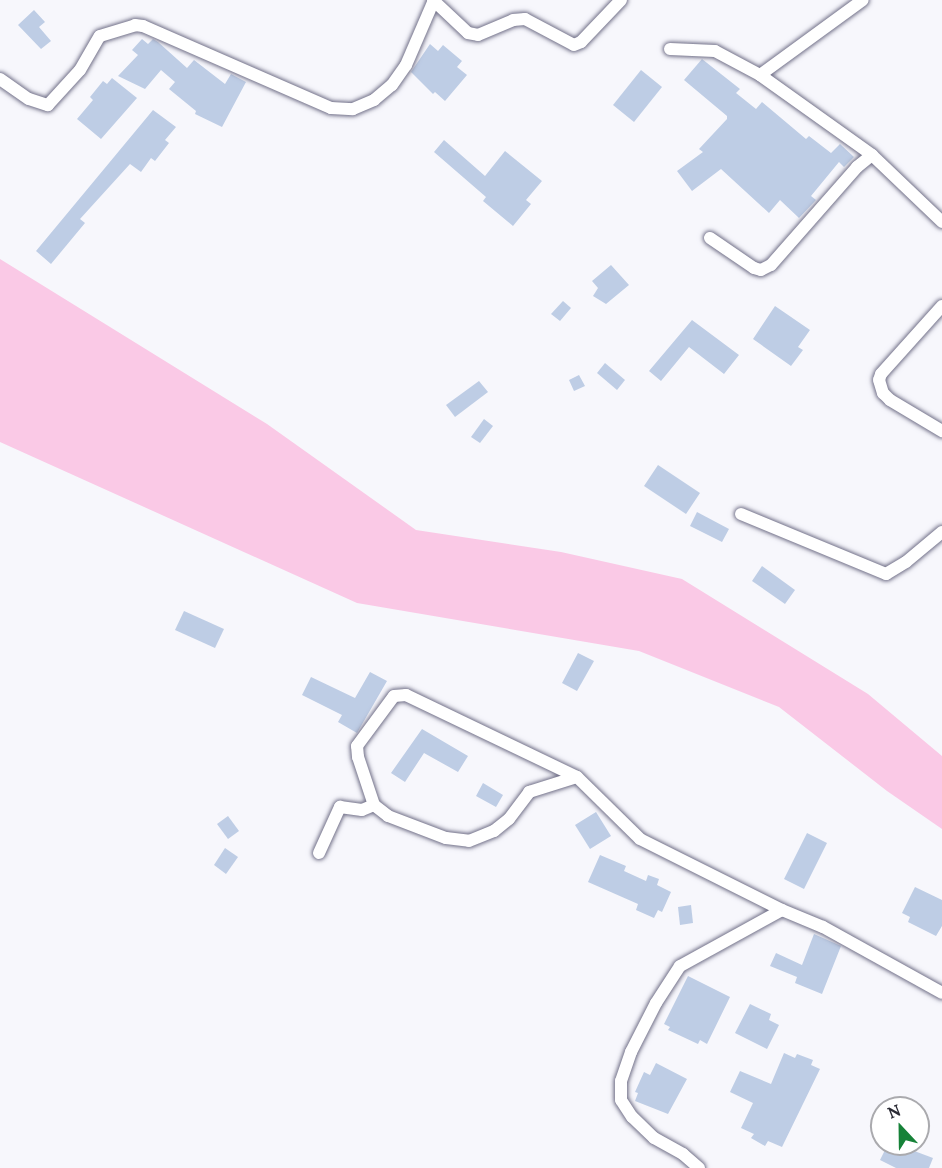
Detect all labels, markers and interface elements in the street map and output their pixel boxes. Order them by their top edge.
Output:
north arrow [870,1096,930,1156]
text: N [885,1100,903,1123]

